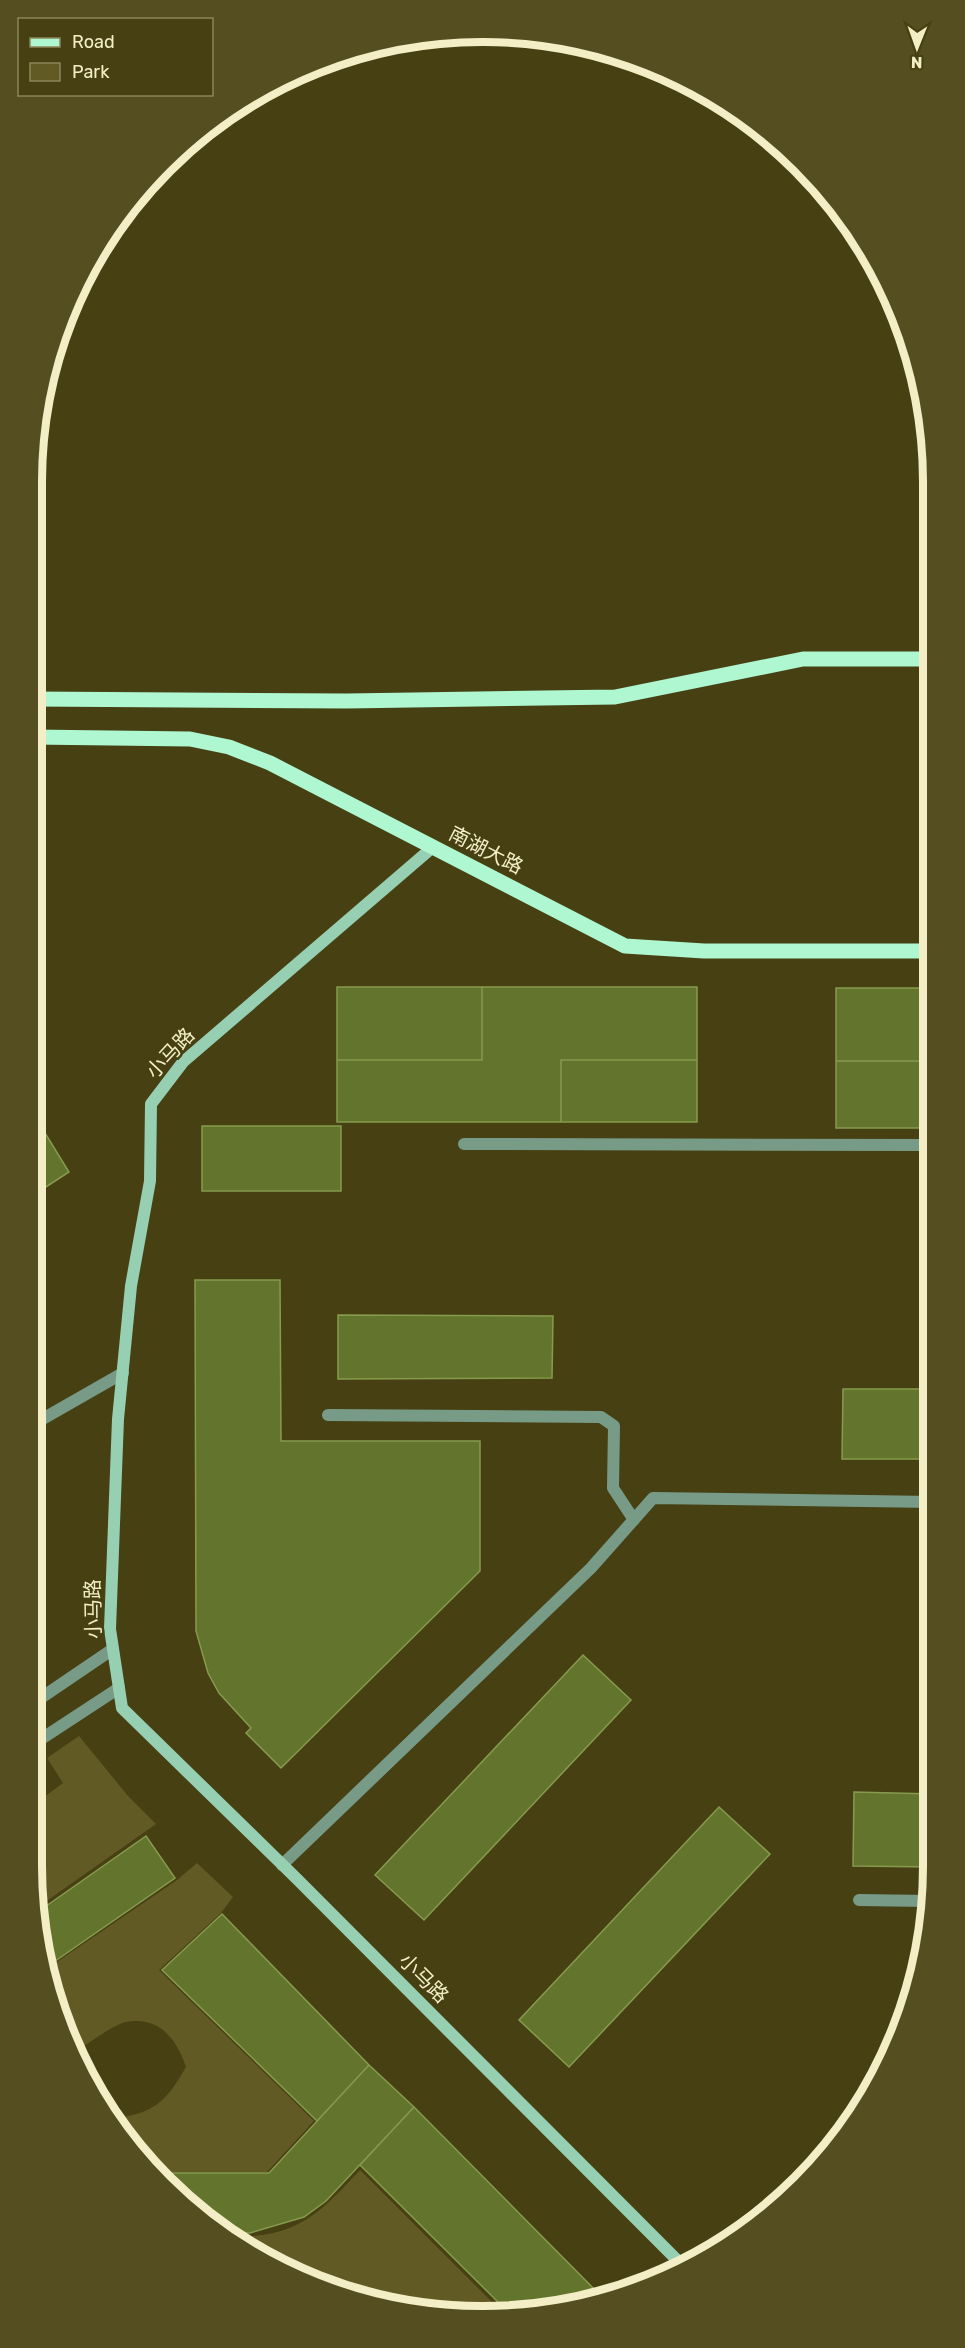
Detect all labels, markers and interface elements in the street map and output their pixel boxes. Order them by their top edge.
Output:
legend [18,18,213,96]
north arrow [887,18,947,78]
text: Road [72,31,115,53]
text: N [911,53,923,72]
text: Park [72,61,110,83]
street label: 南湖大路 [445,821,527,879]
street label: 小马路 [141,1023,199,1083]
street label: 小马路 [80,1579,106,1639]
street label: 小马路 [394,1948,454,2008]

